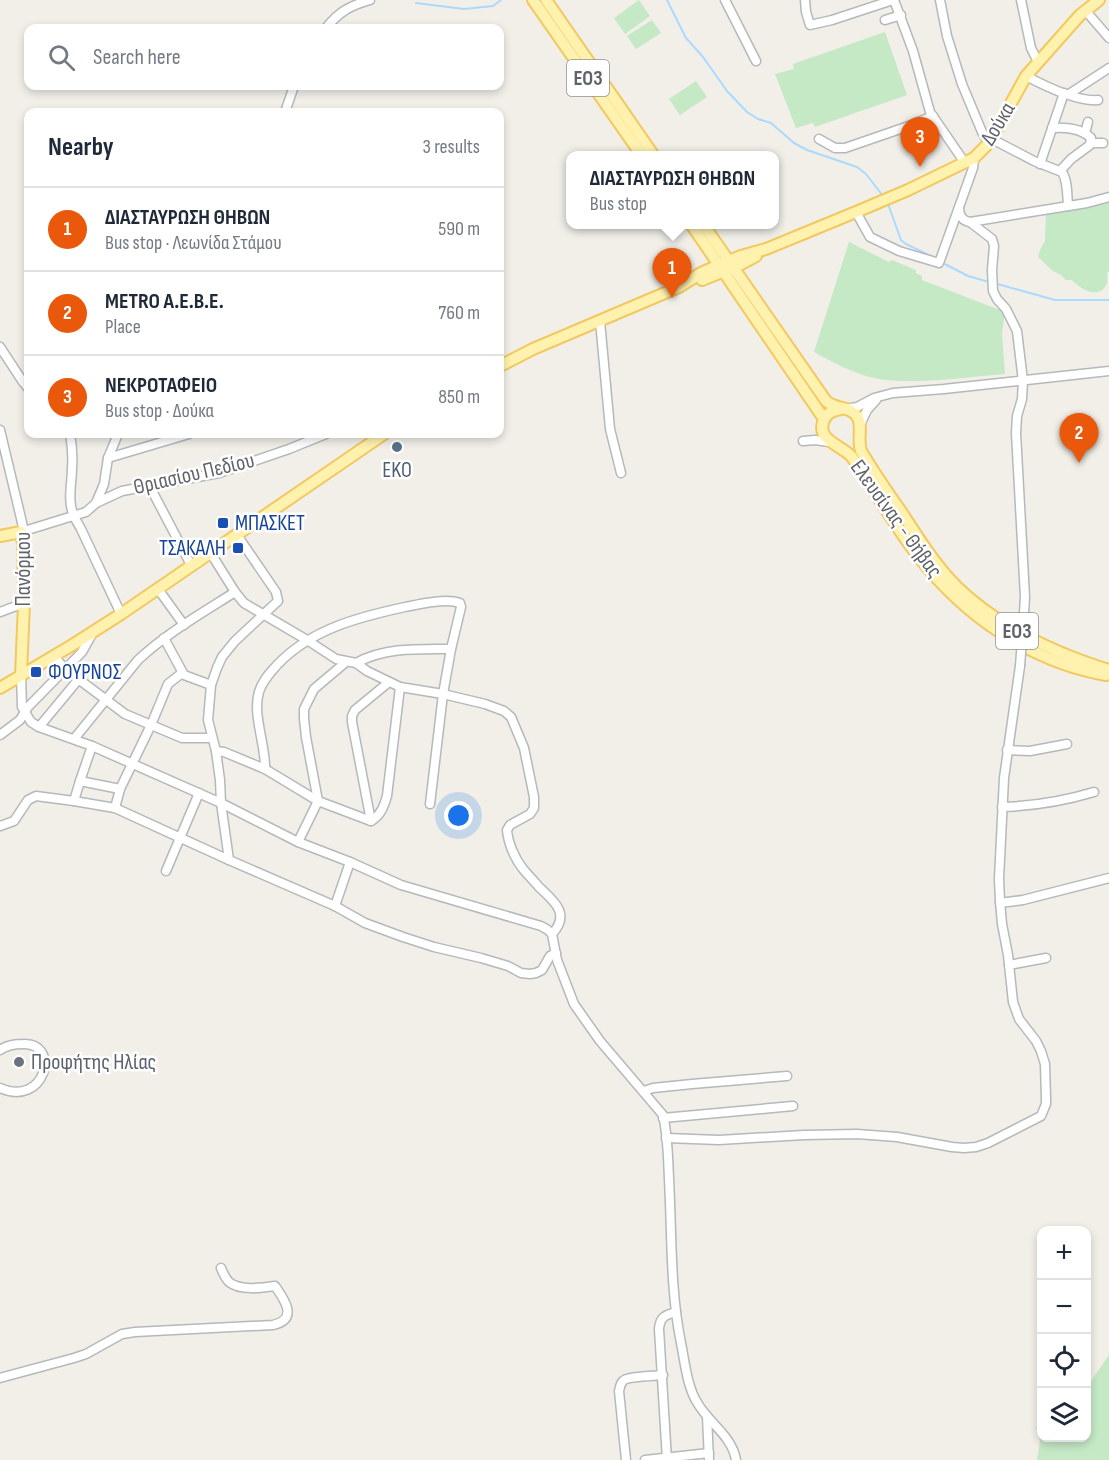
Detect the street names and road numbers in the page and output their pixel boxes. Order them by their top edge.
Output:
road number: ΕΟ3 [567,60,609,96]
street label: Δούκα [975,97,1022,150]
street label: Θριασίου Πεδίου [131,447,257,501]
street label: Ελευσίνας - Θήβας [844,455,948,583]
street label: Πανόρμου [10,532,37,606]
road number: ΕΟ3 [996,613,1038,649]

